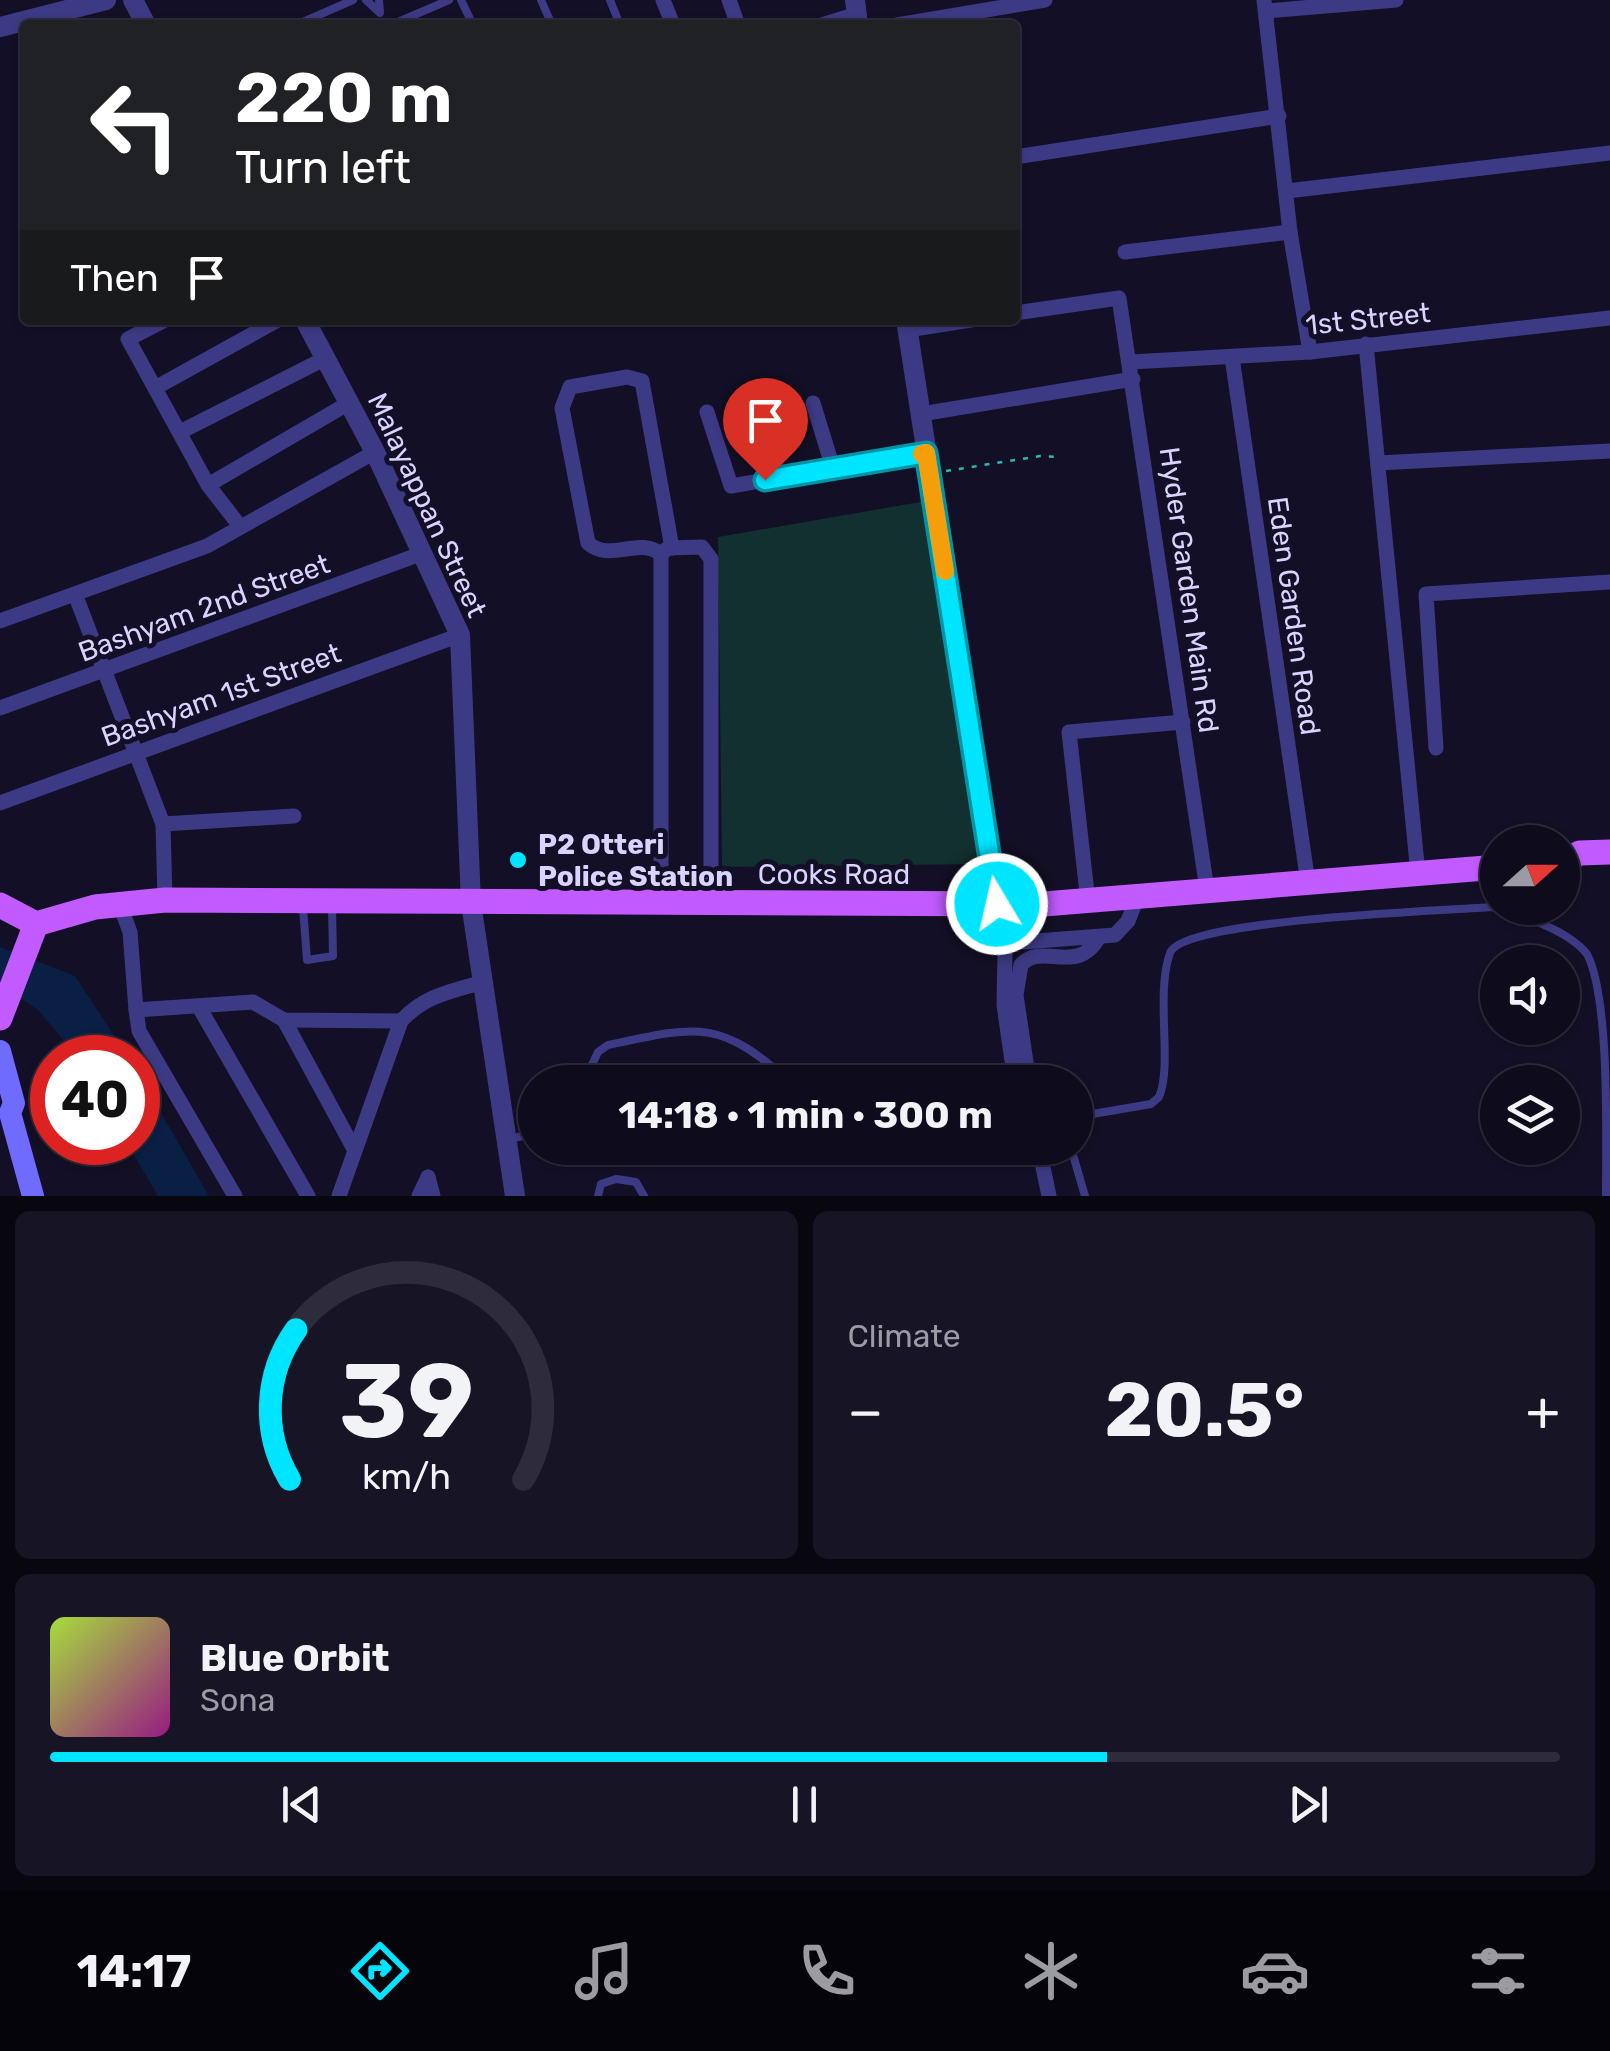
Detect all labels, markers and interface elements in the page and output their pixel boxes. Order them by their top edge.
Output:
text: 220 m [235,57,453,140]
icon: left [70,60,200,190]
text: Turn left [235,141,411,194]
icon: arrive [179,250,234,305]
text: Then [70,255,159,301]
street label: 1st Street [1304,296,1432,342]
pin [723,378,808,481]
street label: Malayappan Street [361,388,493,622]
icon: arrive [738,393,793,448]
street label: Hyder Garden Main Rd [1153,445,1225,735]
street label: Eden Garden Road [1261,495,1327,737]
street label: Bashyam 2nd Street [74,547,334,669]
street label: Bashyam 1st Street [97,636,345,754]
north arrow [1480,825,1580,925]
map controls [1480,825,1580,1165]
place label: P2 Otteri Police Station [538,828,733,893]
marker: P2 Otteri Police Station [507,849,529,871]
position arrow [945,852,1049,956]
street label: Cooks Road [758,858,910,891]
button: sound [1480,945,1580,1045]
speed limit sign: 40 [30,1035,160,1165]
button: layers [1480,1065,1580,1165]
text: 14:18 · 1 min · 300 m [618,1092,993,1138]
text: Climate [848,1317,961,1355]
text: 39 [339,1340,474,1463]
text: 20.5° [1105,1366,1304,1455]
text: − [848,1379,883,1444]
text: + [1526,1379,1560,1444]
text: km/h [362,1456,451,1498]
text: Blue Orbit [200,1635,390,1681]
text: Sona [200,1681,275,1719]
icon: previous [274,1777,329,1832]
icon: pause [777,1777,832,1832]
icon: next [1281,1777,1336,1832]
icon: directions [345,1936,415,2006]
icon: music [569,1936,639,2006]
icon: phone [792,1936,862,2006]
icon: climate [1016,1936,1086,2006]
icon: car [1240,1936,1310,2006]
icon: filters [1463,1936,1533,2006]
text: 14:17 [77,1945,191,1998]

